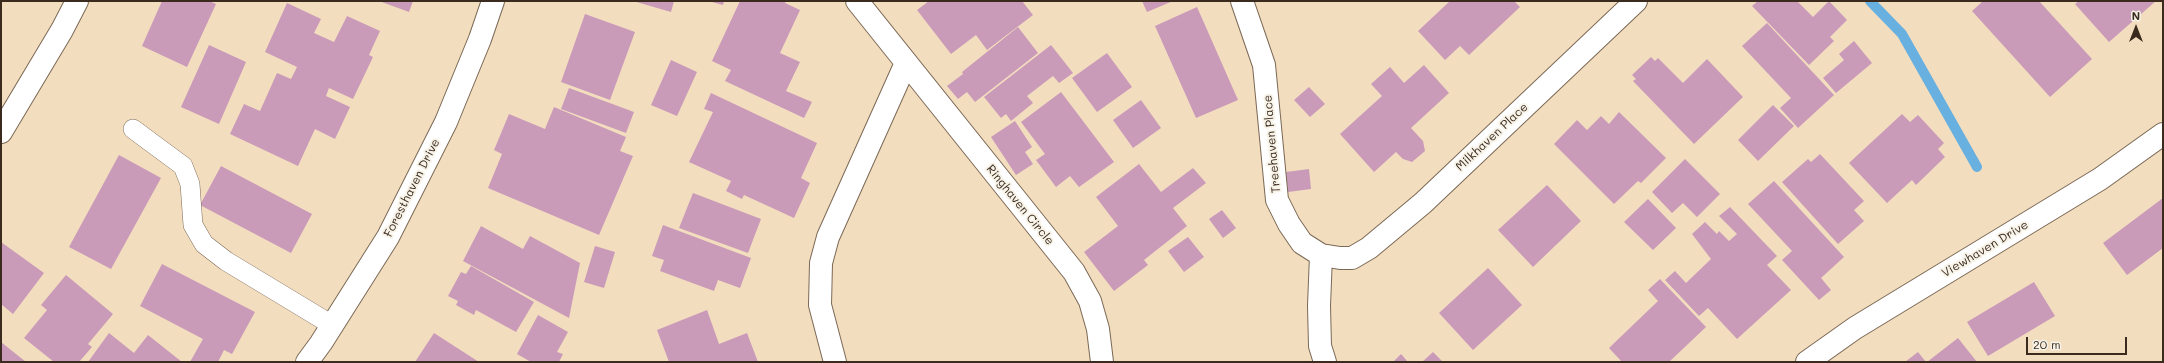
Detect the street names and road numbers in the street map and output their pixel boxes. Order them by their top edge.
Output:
street label: Treehaven Place [1261,94,1283,194]
street label: Milkhaven Place [1453,100,1531,174]
street label: Foresthaven Drive [381,136,443,240]
street label: Ringhaven Circle [983,162,1057,248]
street label: Viewhaven Drive [1939,218,2031,280]

